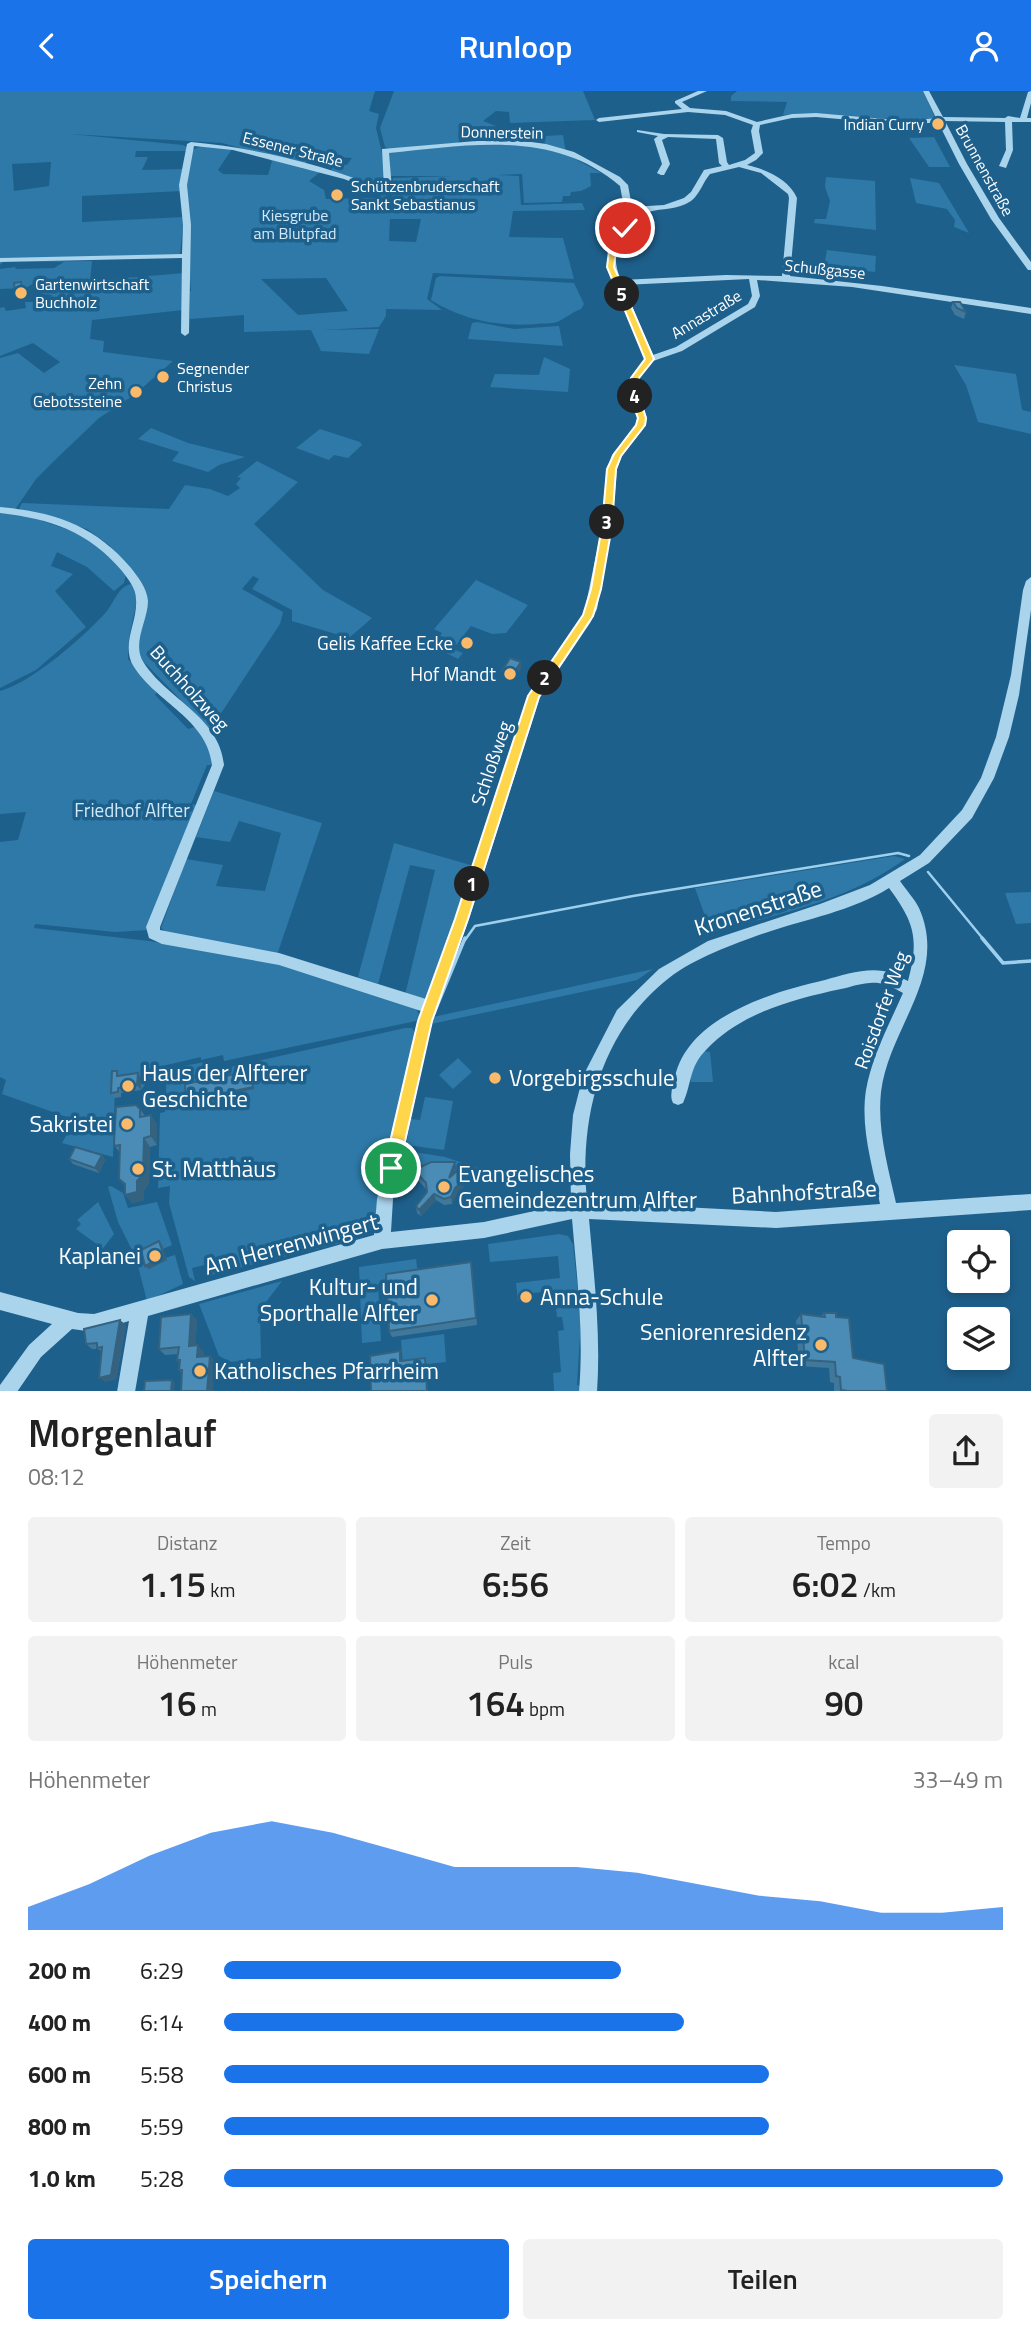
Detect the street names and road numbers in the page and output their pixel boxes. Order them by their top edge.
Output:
street label: Donnerstein [460,119,544,145]
street label: Brunnenstraße [950,120,1020,220]
street label: Essener Straße [240,125,346,173]
street label: Schußgasse [783,253,867,285]
street label: Annastraße [666,283,746,345]
street label: Buchholzweg [144,638,237,737]
street label: Schloßweg [463,716,519,809]
street label: Kronenstraße [690,870,826,945]
street label: Roisdorfer Weg [846,947,915,1073]
street label: Bahnhofstraße [730,1170,878,1213]
street label: Am Herrenwingert [200,1203,382,1284]

